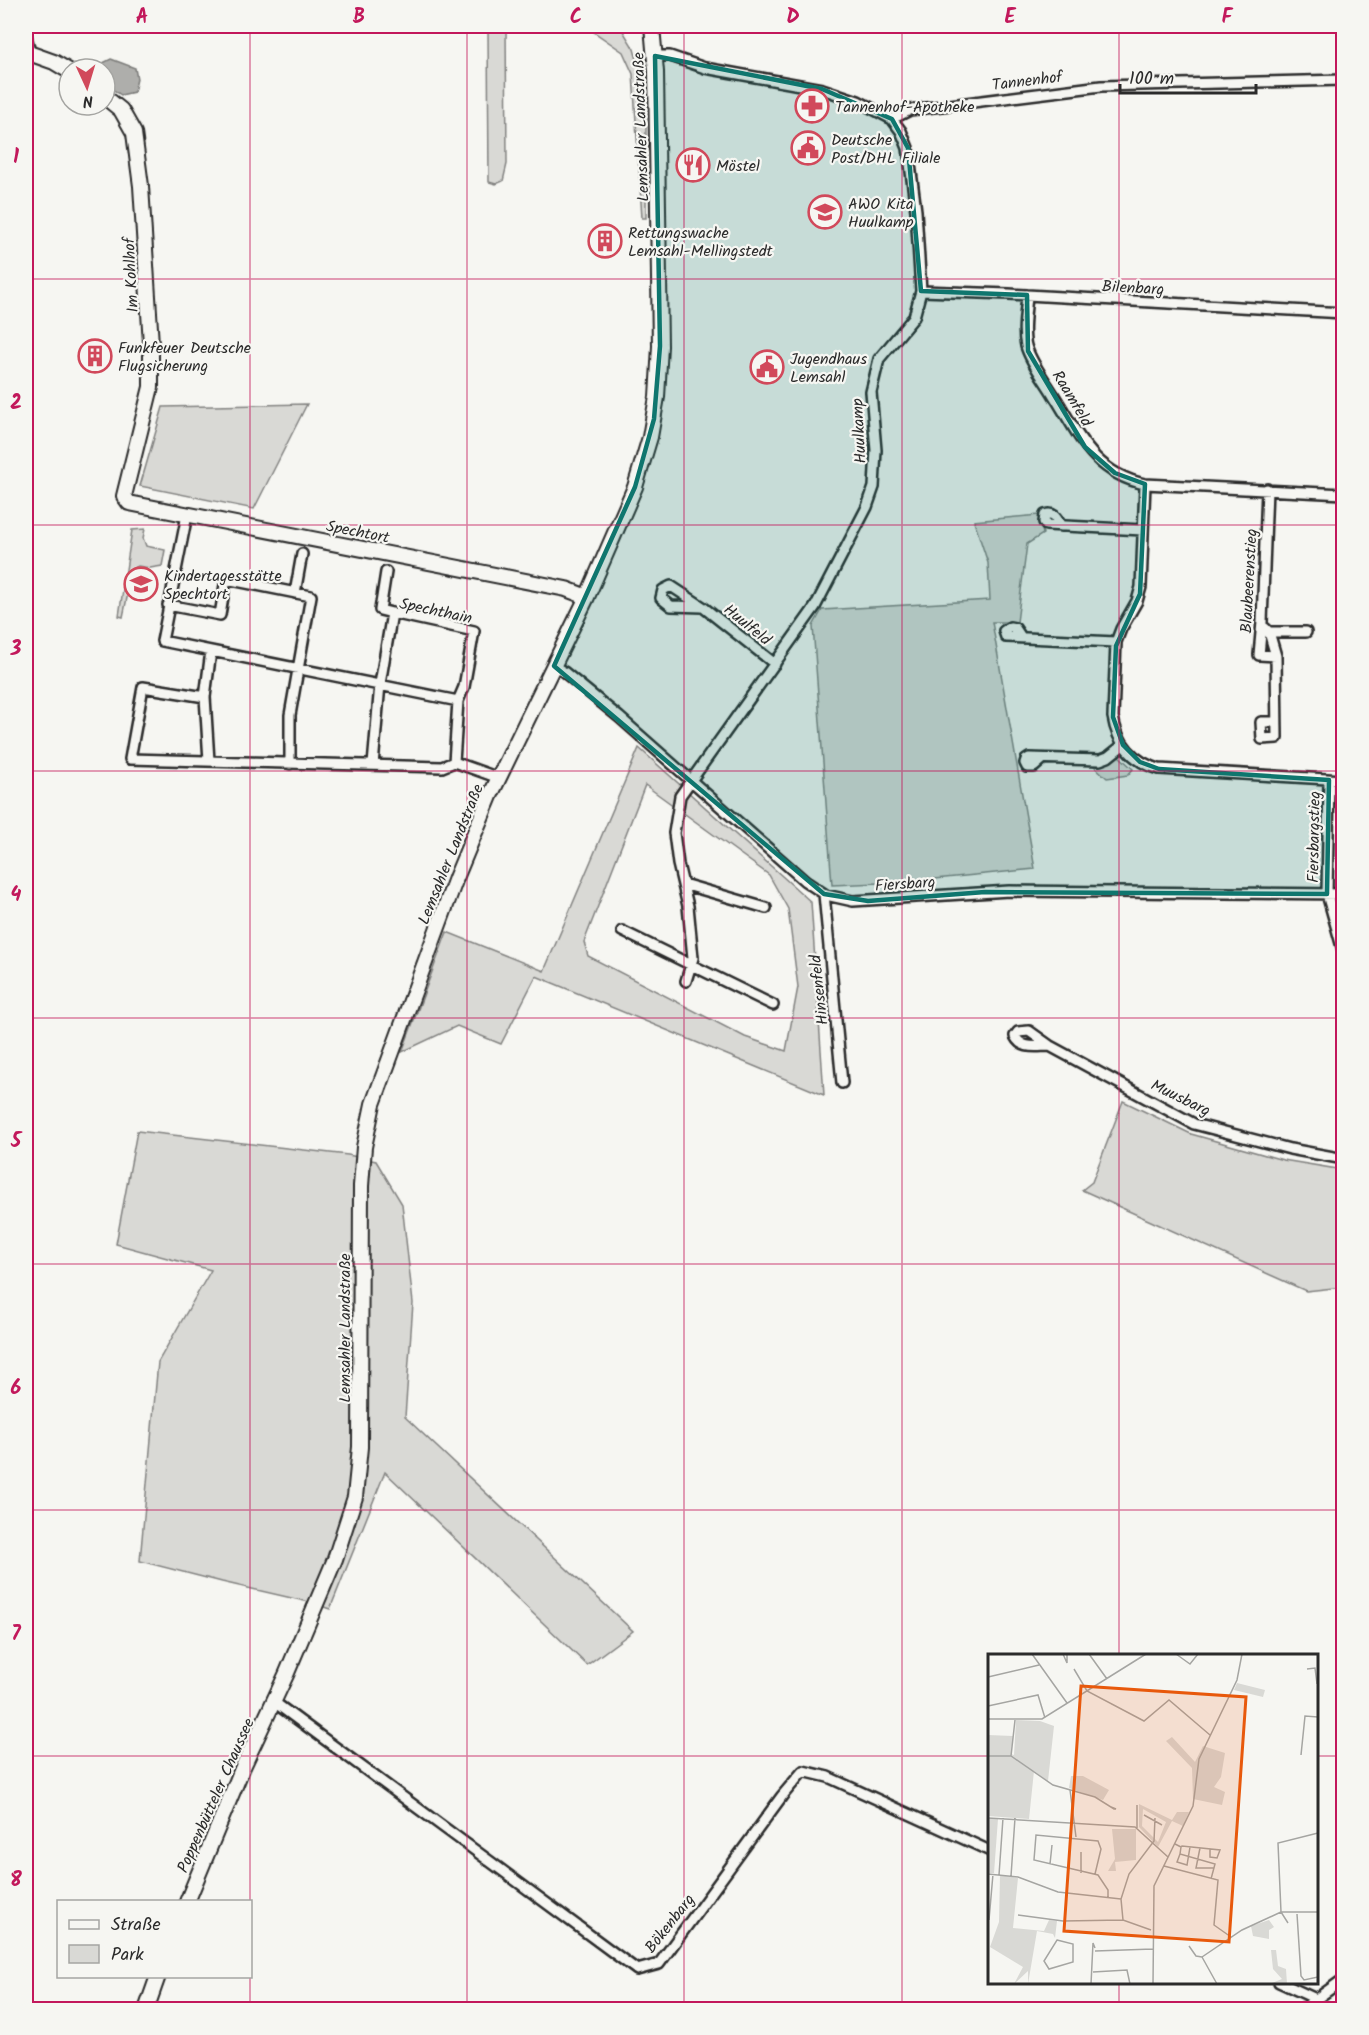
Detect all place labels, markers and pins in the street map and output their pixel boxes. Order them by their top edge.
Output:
pharmacy icon: Tannenhof-Apotheke [794,88,830,124]
place label: Tannenhof-Apotheke [835,95,974,120]
place label: Deutsche Post/DHL Filiale [831,128,940,171]
public building icon: Deutsche Post/DHL Filiale [790,130,826,166]
restaurant icon: Möstel [675,147,711,183]
place label: Möstel [716,154,760,179]
place label: AWO Kita Huulkamp [848,192,914,235]
school or university icon: AWO Kita Huulkamp [807,194,843,230]
place label: Rettungswache Lemsahl-Mellingstedt [628,221,774,264]
building icon: Rettungswache Lemsahl-Mellingstedt [587,223,623,259]
place label: Funkfeuer Deutsche Flugsicherung [118,336,251,379]
building icon: Funkfeuer Deutsche Flugsicherung [77,338,113,374]
place label: Jugendhaus Lemsahl [790,347,867,390]
public building icon: Jugendhaus Lemsahl [749,349,785,385]
place label: Kindertagesstätte Spechtort [164,564,282,607]
school or university icon: Kindertagesstätte Spechtort [123,566,159,602]

